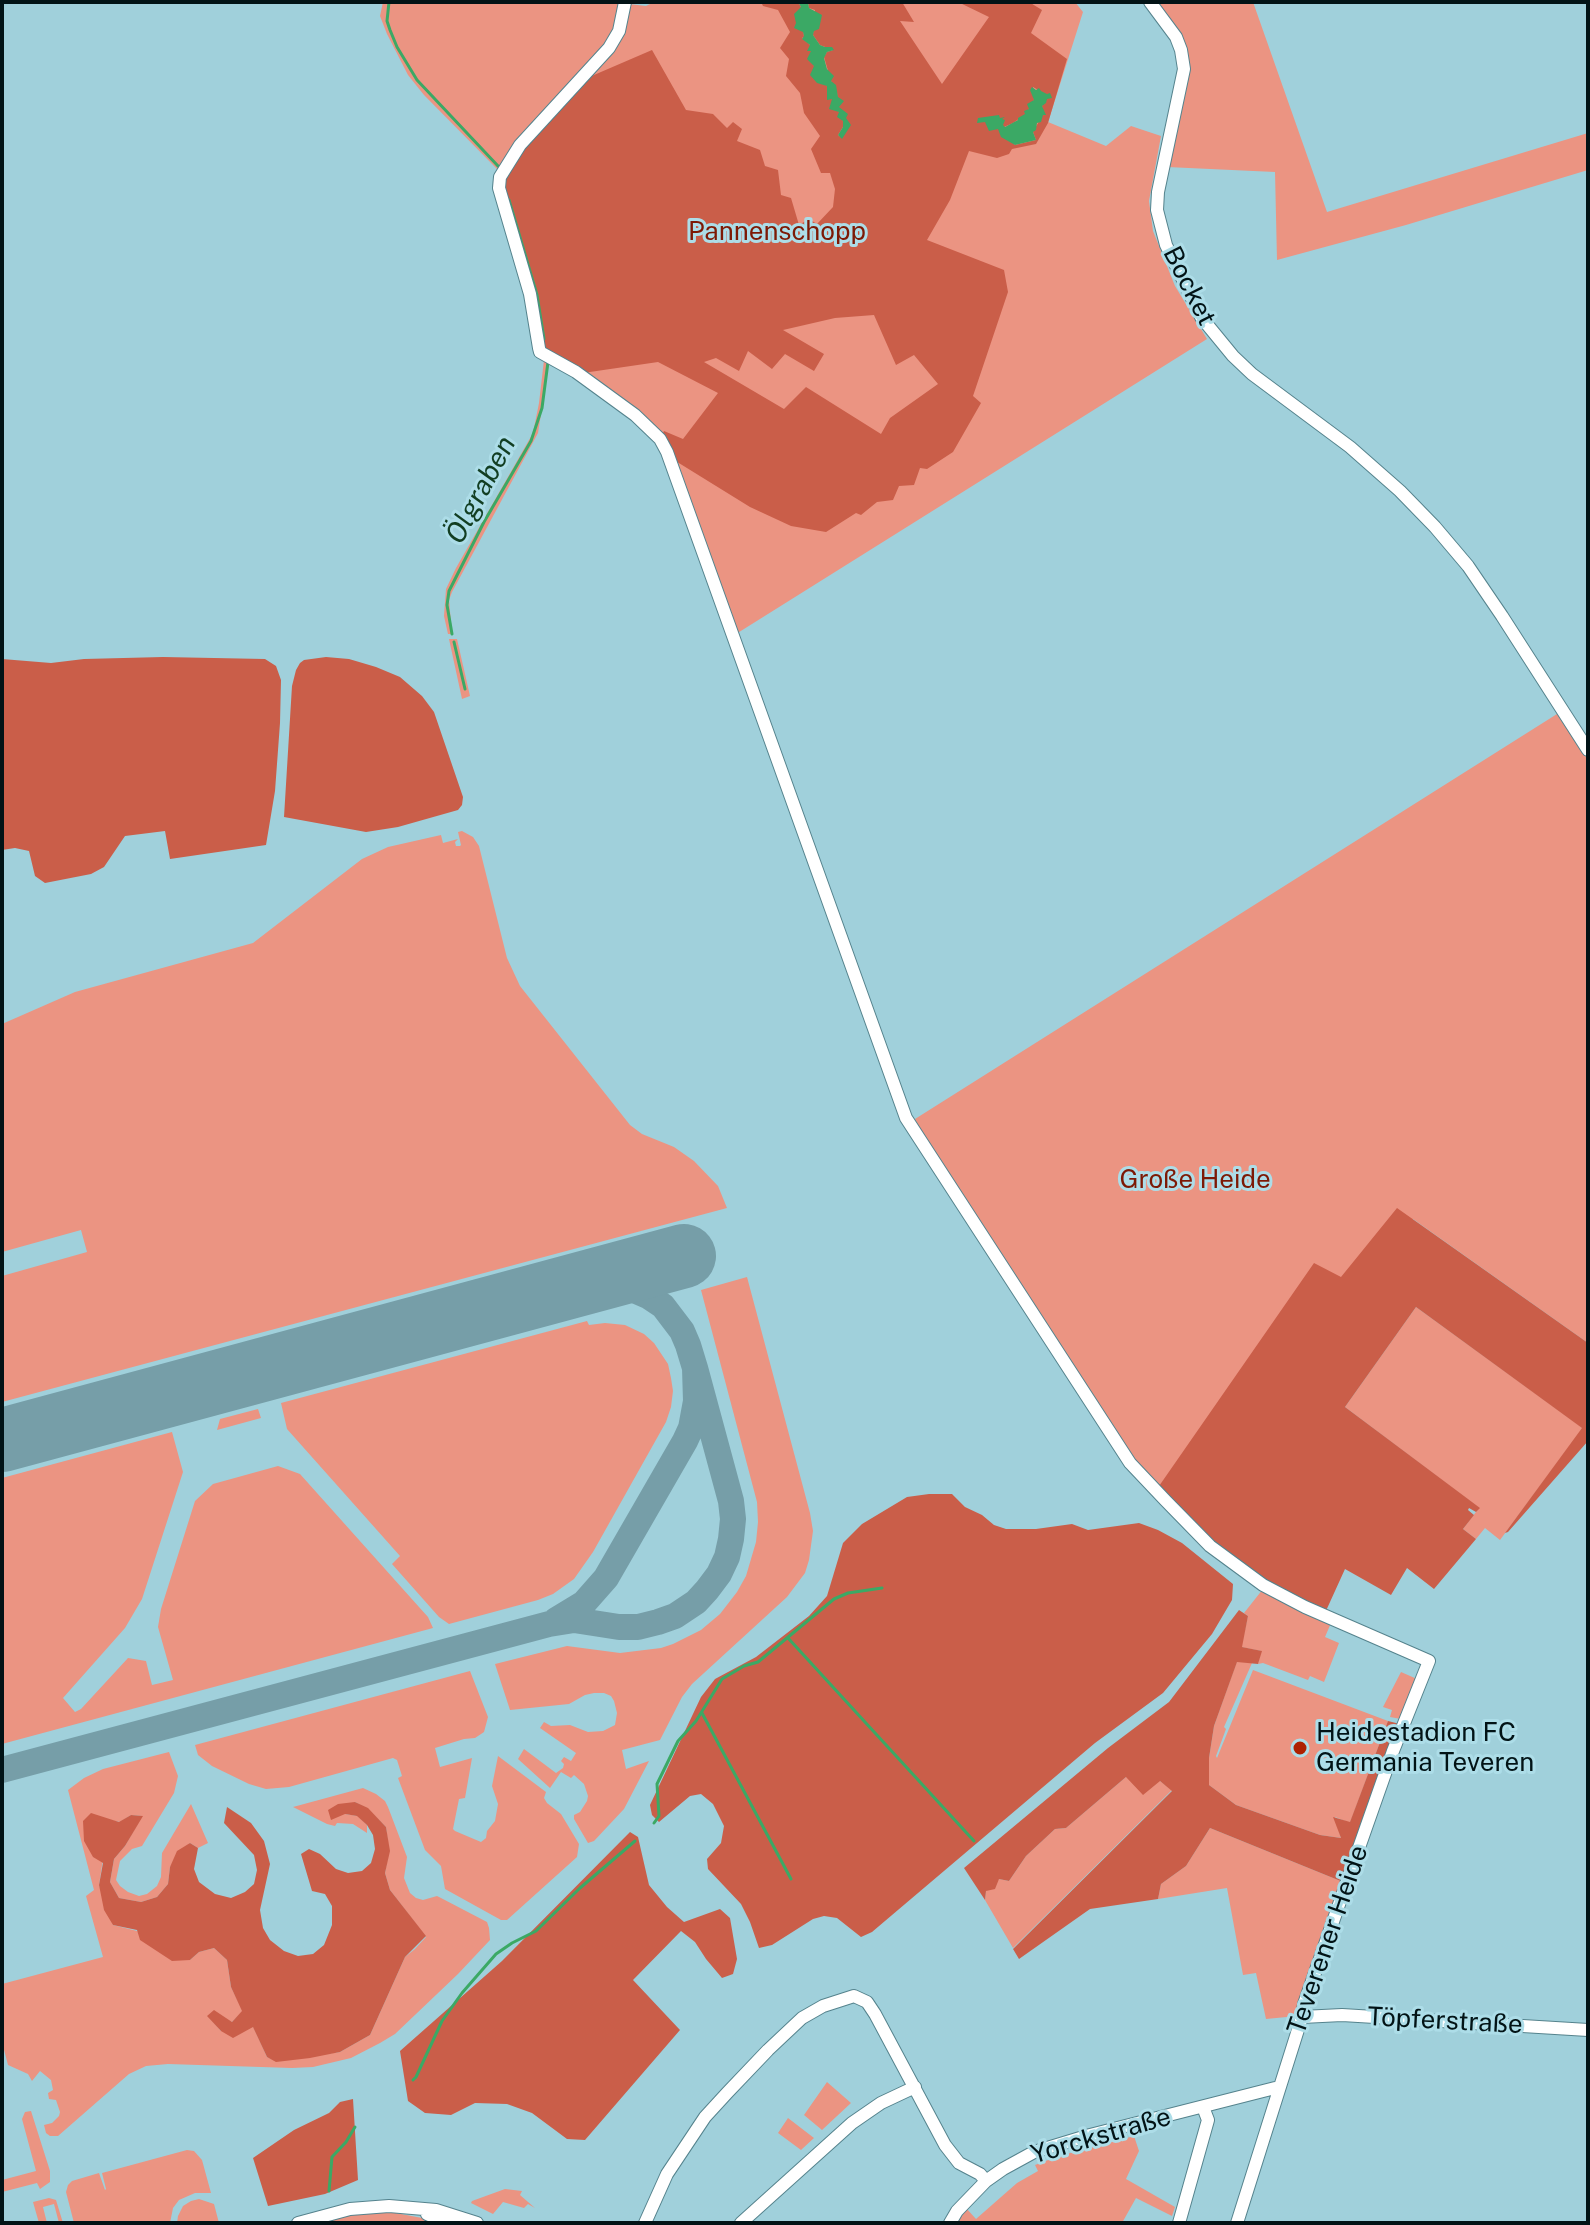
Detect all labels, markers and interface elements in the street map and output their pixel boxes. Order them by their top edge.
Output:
park label: Pannenschopp [688,216,866,248]
street label: Bocket [1156,241,1222,331]
water label: Ölgraben [439,431,523,549]
park label: Große Heide [1119,1164,1271,1196]
place label: Heidestadion FC Germania Teveren [1316,1717,1534,1778]
marker: Heidestadion FC Germania Teveren [1291,1739,1309,1757]
street label: Teverener Heide [1281,1841,1375,2039]
street label: Töpferstraße [1367,2001,1523,2041]
street label: Yorckstraße [1027,2101,1175,2171]

